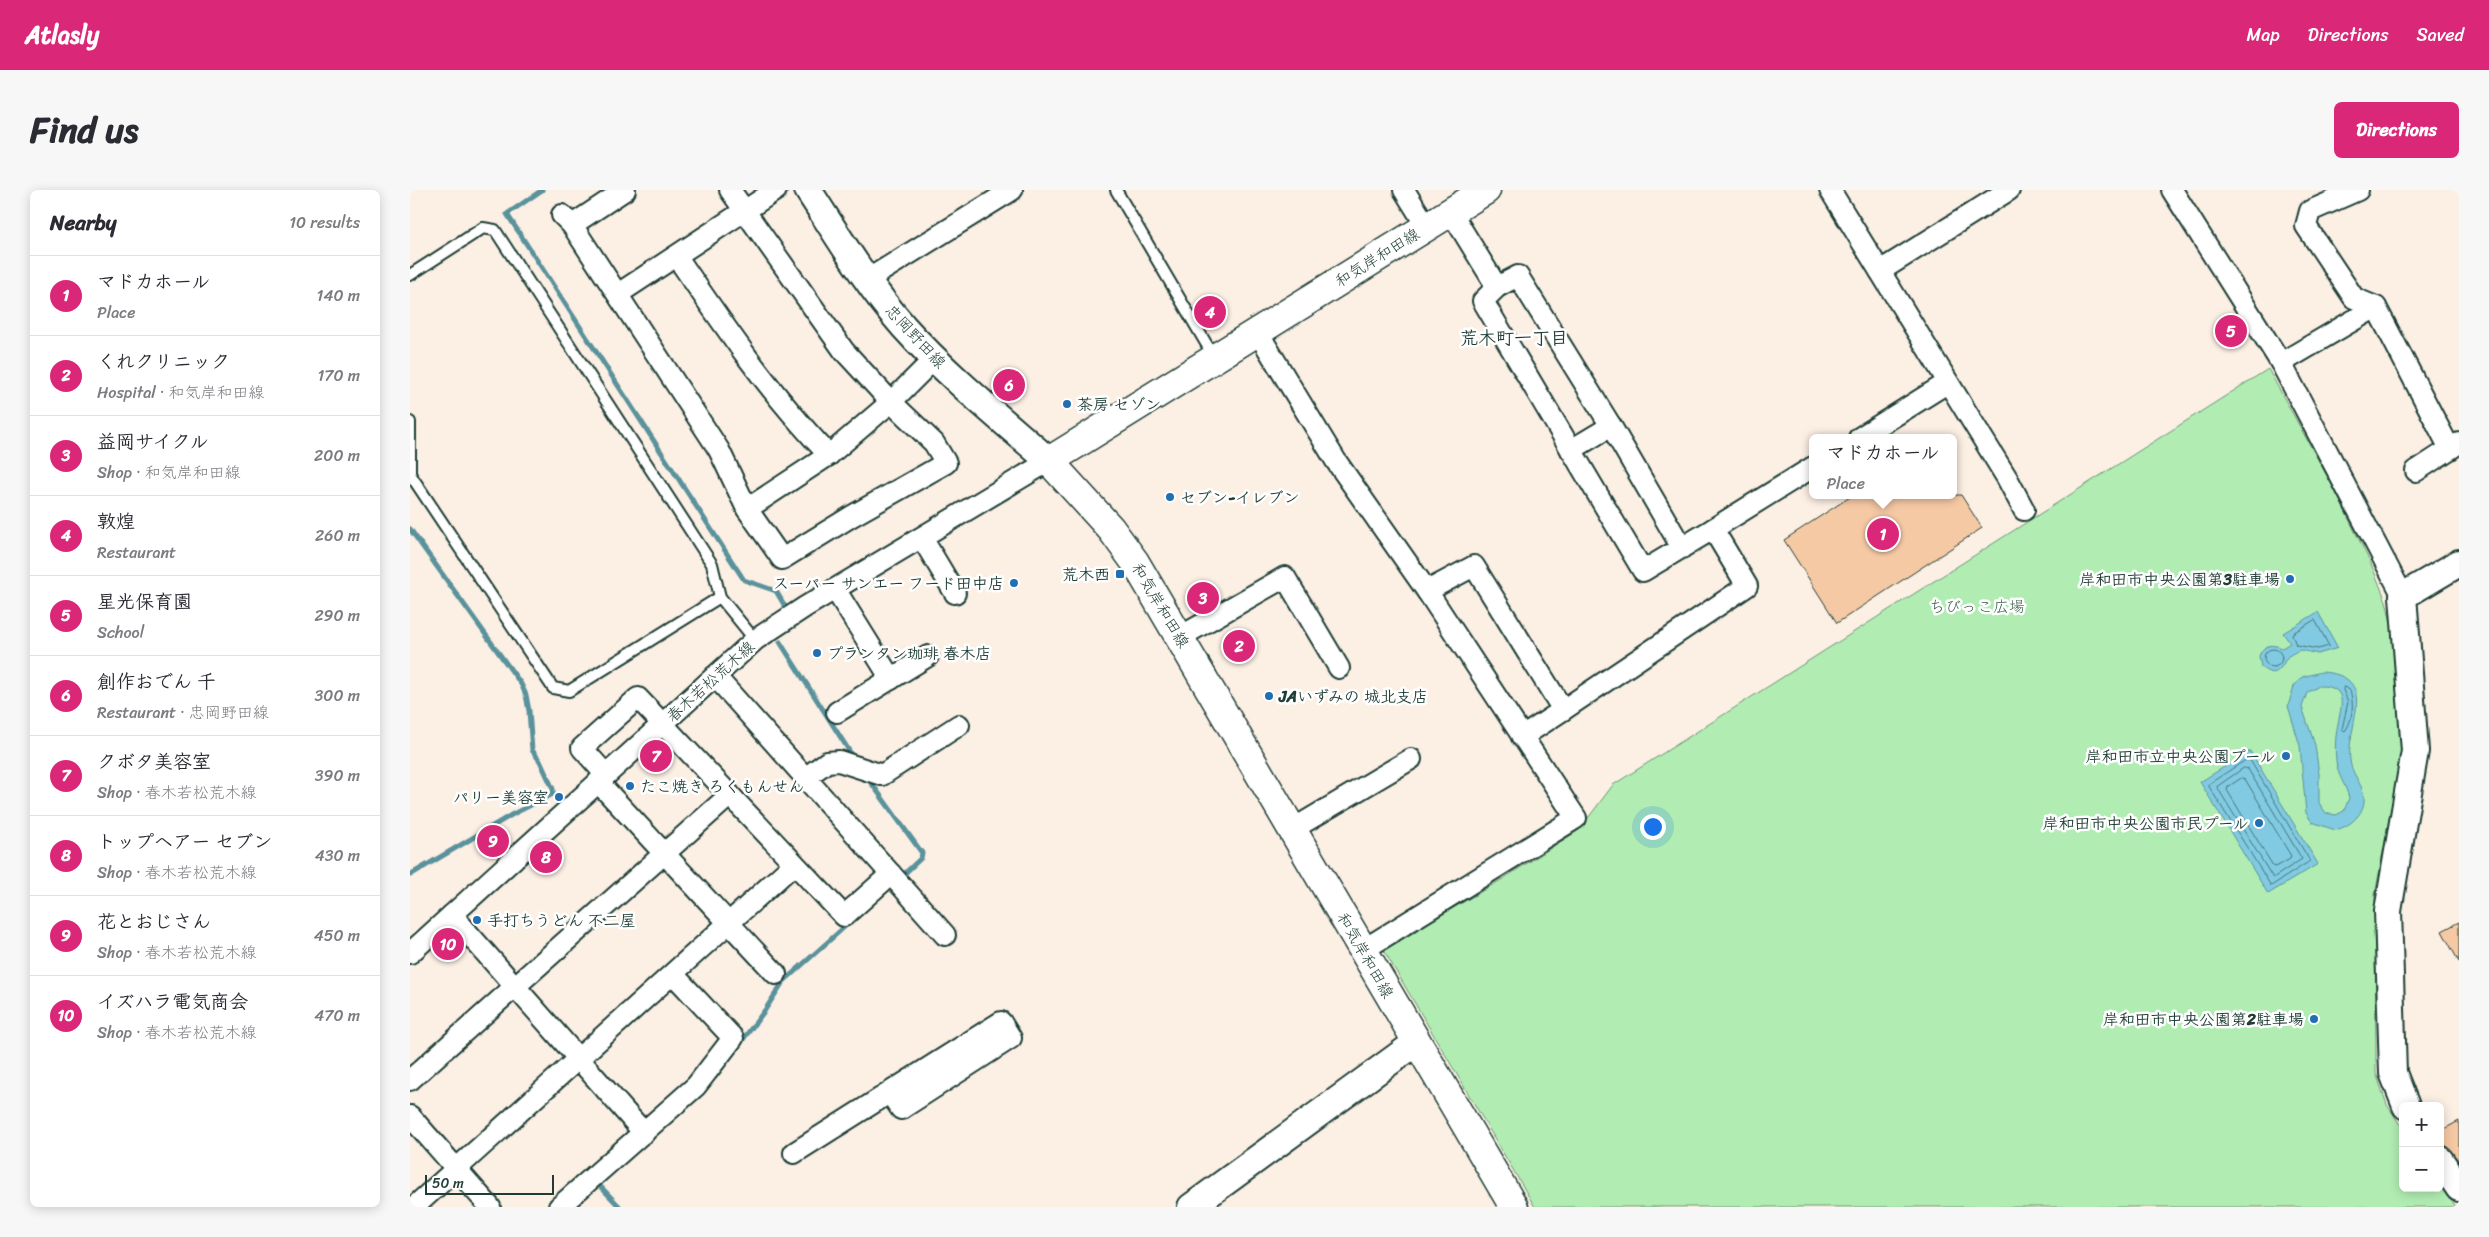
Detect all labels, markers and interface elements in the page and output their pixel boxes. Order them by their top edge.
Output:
text: Atlasly [25,14,99,56]
text: Map [2247,19,2280,51]
text: Directions [2308,19,2389,51]
text: Saved [2417,19,2464,51]
text: Find us [30,99,138,161]
button: Directions [2334,102,2459,158]
text: Nearby [50,204,116,242]
text: 10 results [289,208,360,237]
street label: 和気岸和田線 [1329,220,1426,295]
text: マドカホール [97,265,210,298]
text: 1 [63,281,69,310]
text: 140 m [317,281,360,310]
pin: 4 [1194,293,1226,331]
street label: 忠岡野田線 [878,297,954,375]
text: Place [97,298,136,327]
pin: 5 [2215,312,2247,350]
district label: 荒木町一丁目 [1460,322,1568,354]
text: くれクリニック [97,345,230,378]
text: 2 [61,361,71,390]
text: 170 m [317,361,360,390]
pin: 6 [993,366,1025,404]
text: Hospital · 和気岸和田線 [97,378,264,407]
place label: 茶房 セゾン [1077,390,1161,419]
marker: 茶房 セゾン [1061,398,1073,410]
text: 益岡サイクル [97,425,209,458]
popup [1809,434,1957,499]
text: マドカホール [1826,436,1940,469]
text: 3 [62,441,70,470]
text: 200 m [314,441,360,470]
text: Shop · 和気岸和田線 [97,458,241,487]
text: Place [1826,469,1865,498]
place label: セブン-イレブン [1180,483,1299,512]
marker: セブン-イレブン [1164,491,1176,503]
text: 敦煌 [97,505,135,538]
pin: 1 [1867,515,1899,553]
text: 4 [61,521,71,550]
text: 260 m [315,521,360,550]
text: Restaurant [97,538,176,567]
street label: 和気岸和田線 [1123,557,1198,654]
place label: 荒木西 [1062,560,1110,589]
place label: 岸和田市中央公園第3駐車場 [2079,565,2280,594]
marker: 荒木西 [1114,568,1126,580]
place label: スーパー サンエー フード田中店 [773,569,1004,598]
marker: 岸和田市中央公園第3駐車場 [2284,573,2296,585]
marker: スーパー サンエー フード田中店 [1008,577,1020,589]
pin: 3 [1187,579,1219,617]
text: 星光保育園 [97,585,192,618]
park label: ちびっこ広場 [1929,592,2025,621]
text: 5 [61,601,71,630]
text: 290 m [314,601,360,630]
text: School [97,618,144,647]
pin: 2 [1223,627,1255,665]
street label: 春木若松荒木線 [659,633,762,730]
place label: プランタン珈琲 春木店 [827,639,991,668]
marker: プランタン珈琲 春木店 [811,647,823,659]
text: 創作おでん 千 [97,665,216,698]
text: 6 [61,681,71,710]
text: 300 m [315,681,360,710]
place label: JAいずみの 城北支店 [1278,682,1428,711]
marker: JAいずみの 城北支店 [1263,690,1275,702]
text: Restaurant · 忠岡野田線 [97,698,269,727]
pin: 7 [640,737,672,775]
place label: 岸和田市立中央公園プール [2086,742,2276,771]
text: クボタ美容室 [97,745,211,778]
marker: 岸和田市立中央公園プール [2280,750,2292,762]
text: 7 [61,761,71,790]
text: 390 m [315,761,360,790]
place label: たこ焼き ろくもんせん [640,772,804,801]
text: Shop · 春木若松荒木線 [97,778,257,807]
marker: たこ焼き ろくもんせん [624,780,636,792]
place label: パリー美容室 [453,783,549,812]
marker: パリー美容室 [553,791,565,803]
place label: 岸和田市中央公園市民プール [2043,809,2249,838]
your location [1640,814,1666,840]
marker: 岸和田市中央公園市民プール [2253,817,2265,829]
pin: 9 [477,822,509,860]
text: トップヘアー セブン [97,825,272,858]
pin: 8 [530,838,562,876]
text: 8 [61,841,71,870]
text: 430 m [315,841,360,870]
text: Shop · 春木若松荒木線 [97,858,257,887]
text: 花とおじさん [97,905,211,938]
place label: 手打ちうどん 不二屋 [487,906,636,935]
street label: 和気岸和田線 [1329,906,1402,1004]
marker: 手打ちうどん 不二屋 [471,914,483,926]
text: 9 [61,921,71,950]
text: 450 m [314,921,360,950]
pin: 10 [432,925,464,963]
text: Shop · 春木若松荒木線 [97,938,257,967]
text: イズハラ電気商会 [97,985,248,1018]
text: 10 [58,1001,74,1030]
text: 470 m [314,1001,360,1030]
place label: 岸和田市中央公園第2駐車場 [2103,1005,2304,1034]
marker: 岸和田市中央公園第2駐車場 [2308,1013,2320,1025]
text: Shop · 春木若松荒木線 [97,1018,257,1047]
map controls [2399,1102,2444,1192]
button: + [2399,1102,2444,1147]
button: − [2399,1147,2444,1192]
text: 50 m [432,1171,464,1196]
scale bar [425,1172,554,1195]

